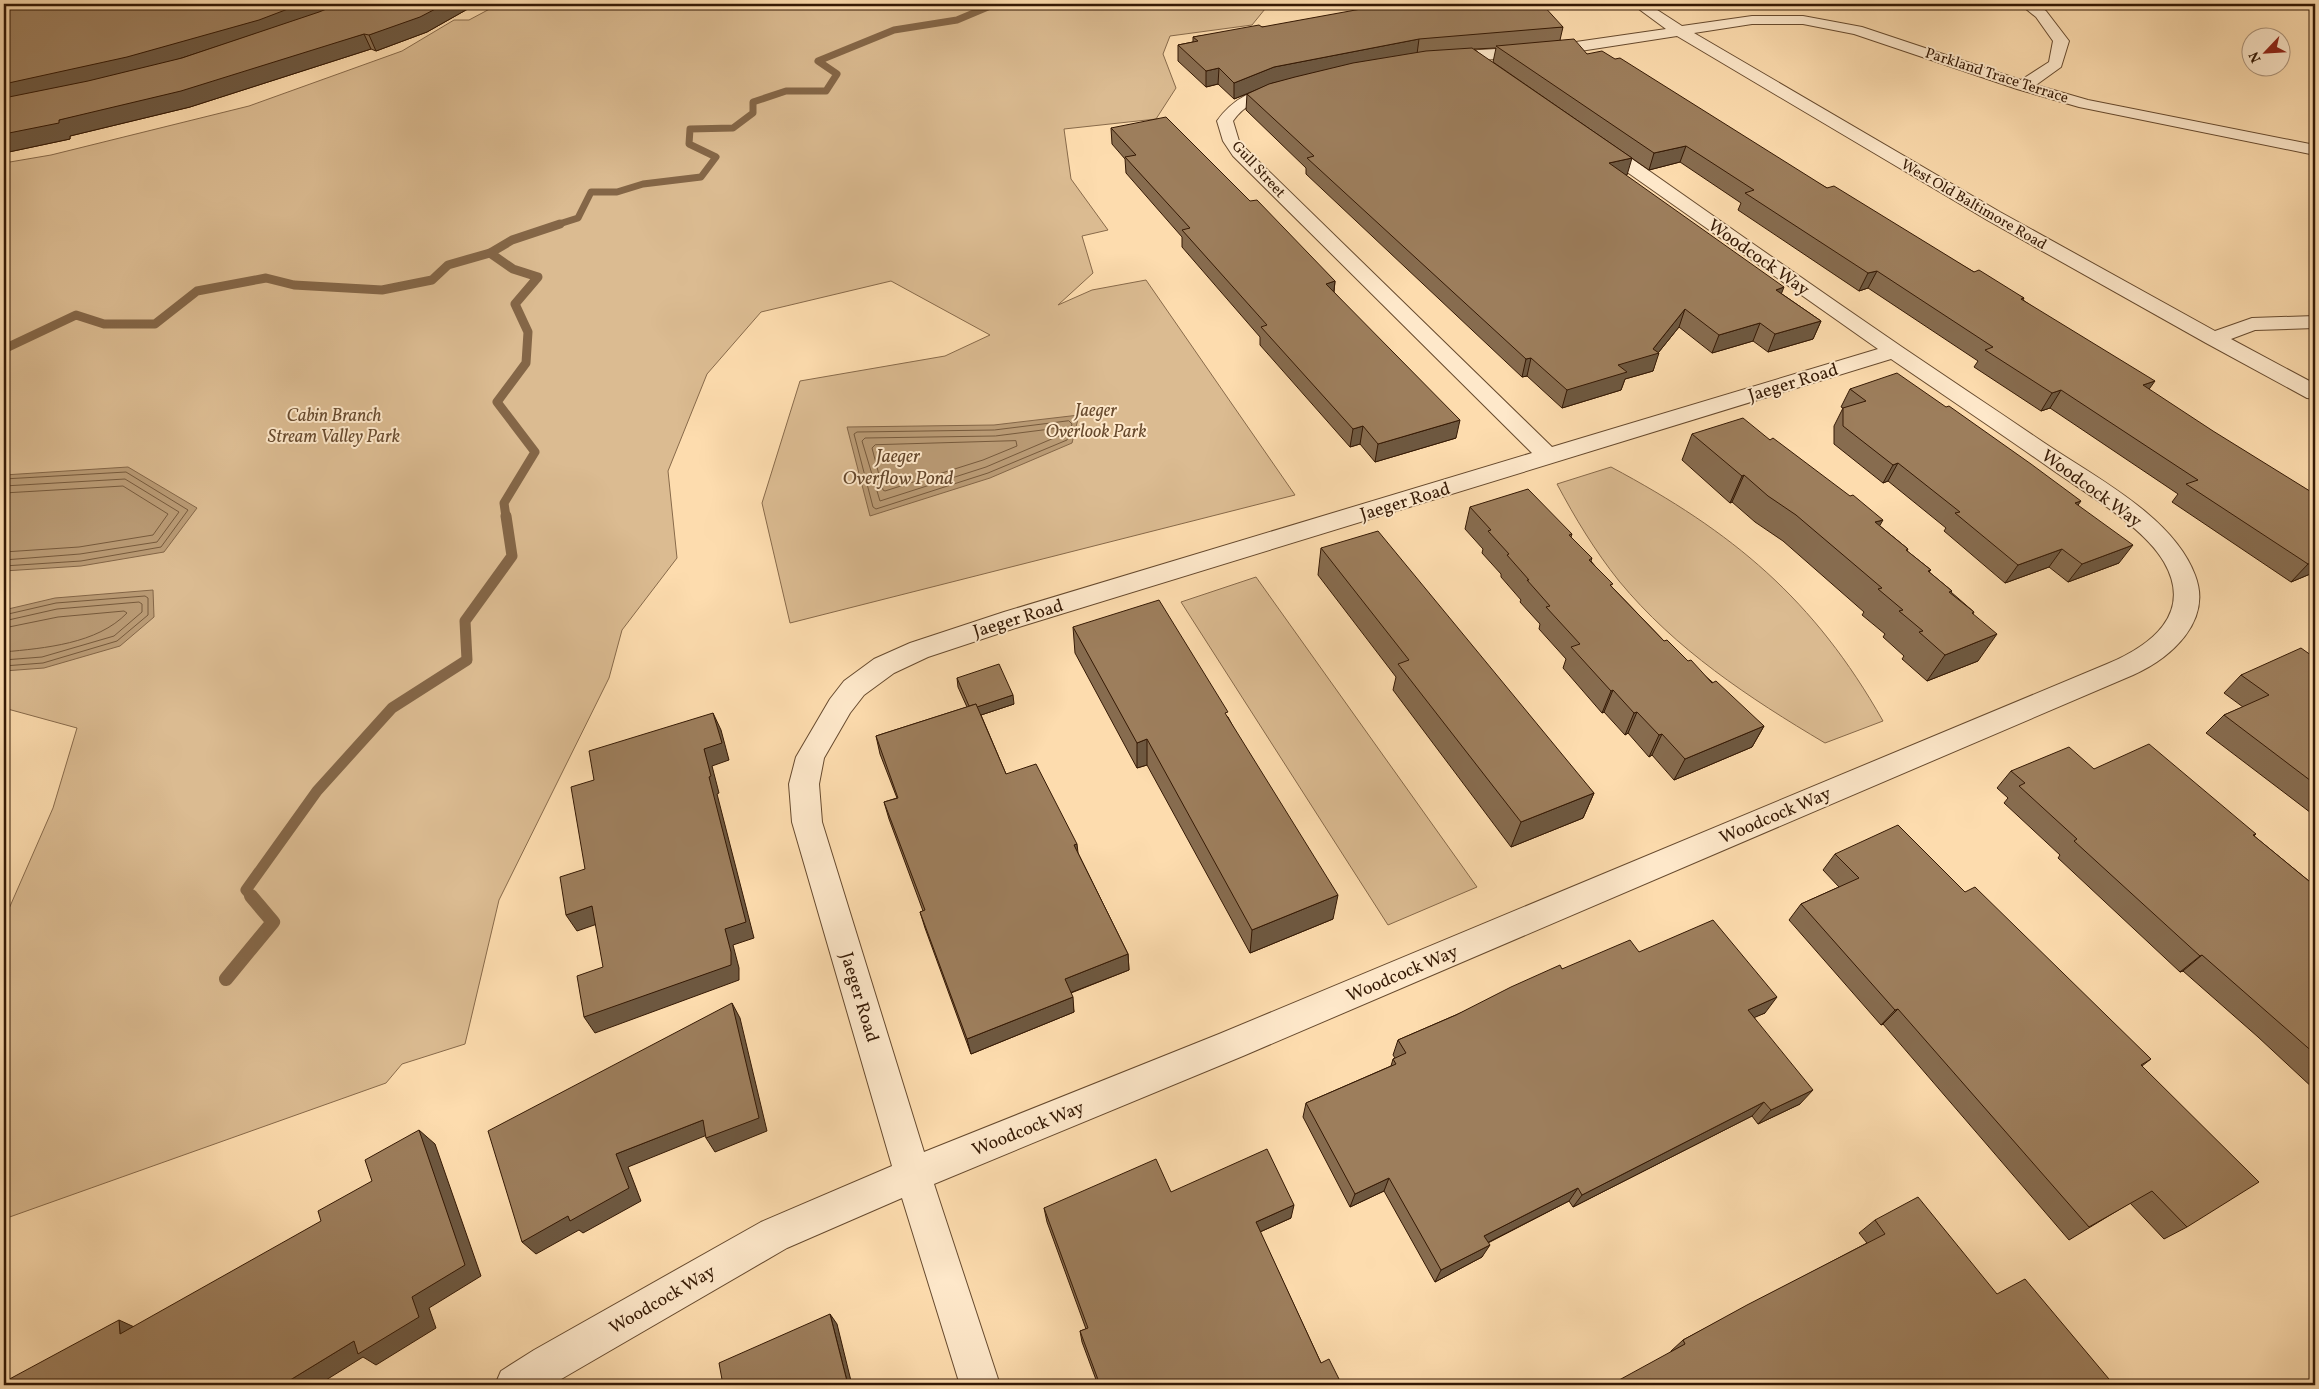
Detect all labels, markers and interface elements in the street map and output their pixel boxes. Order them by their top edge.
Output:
north arrow [2242,28,2292,78]
street label: Parkland Trace Terrace [1922,43,2071,110]
text: N [2245,48,2266,65]
street label: Gull Street [1226,137,1290,203]
street label: West Old Baltimore Road [1896,155,2050,256]
street label: Woodcock Way [1702,214,1814,303]
street label: Jaeger Road [1745,358,1842,409]
park label: Jaeger Overlook Park [1045,399,1147,445]
park label: Cabin Branch Stream Valley Park [268,404,400,450]
water label: Jaeger Overflow Pond [842,444,954,492]
street label: Woodcock Way [2036,444,2147,534]
street label: Jaeger Road [1357,477,1454,528]
street label: Jaeger Road [970,594,1067,645]
street label: Woodcock Way [1716,782,1835,851]
street label: Woodcock Way [1343,940,1462,1009]
street label: Jaeger Road [833,949,884,1046]
street label: Woodcock Way [969,1095,1089,1163]
street label: Woodcock Way [605,1260,721,1341]

